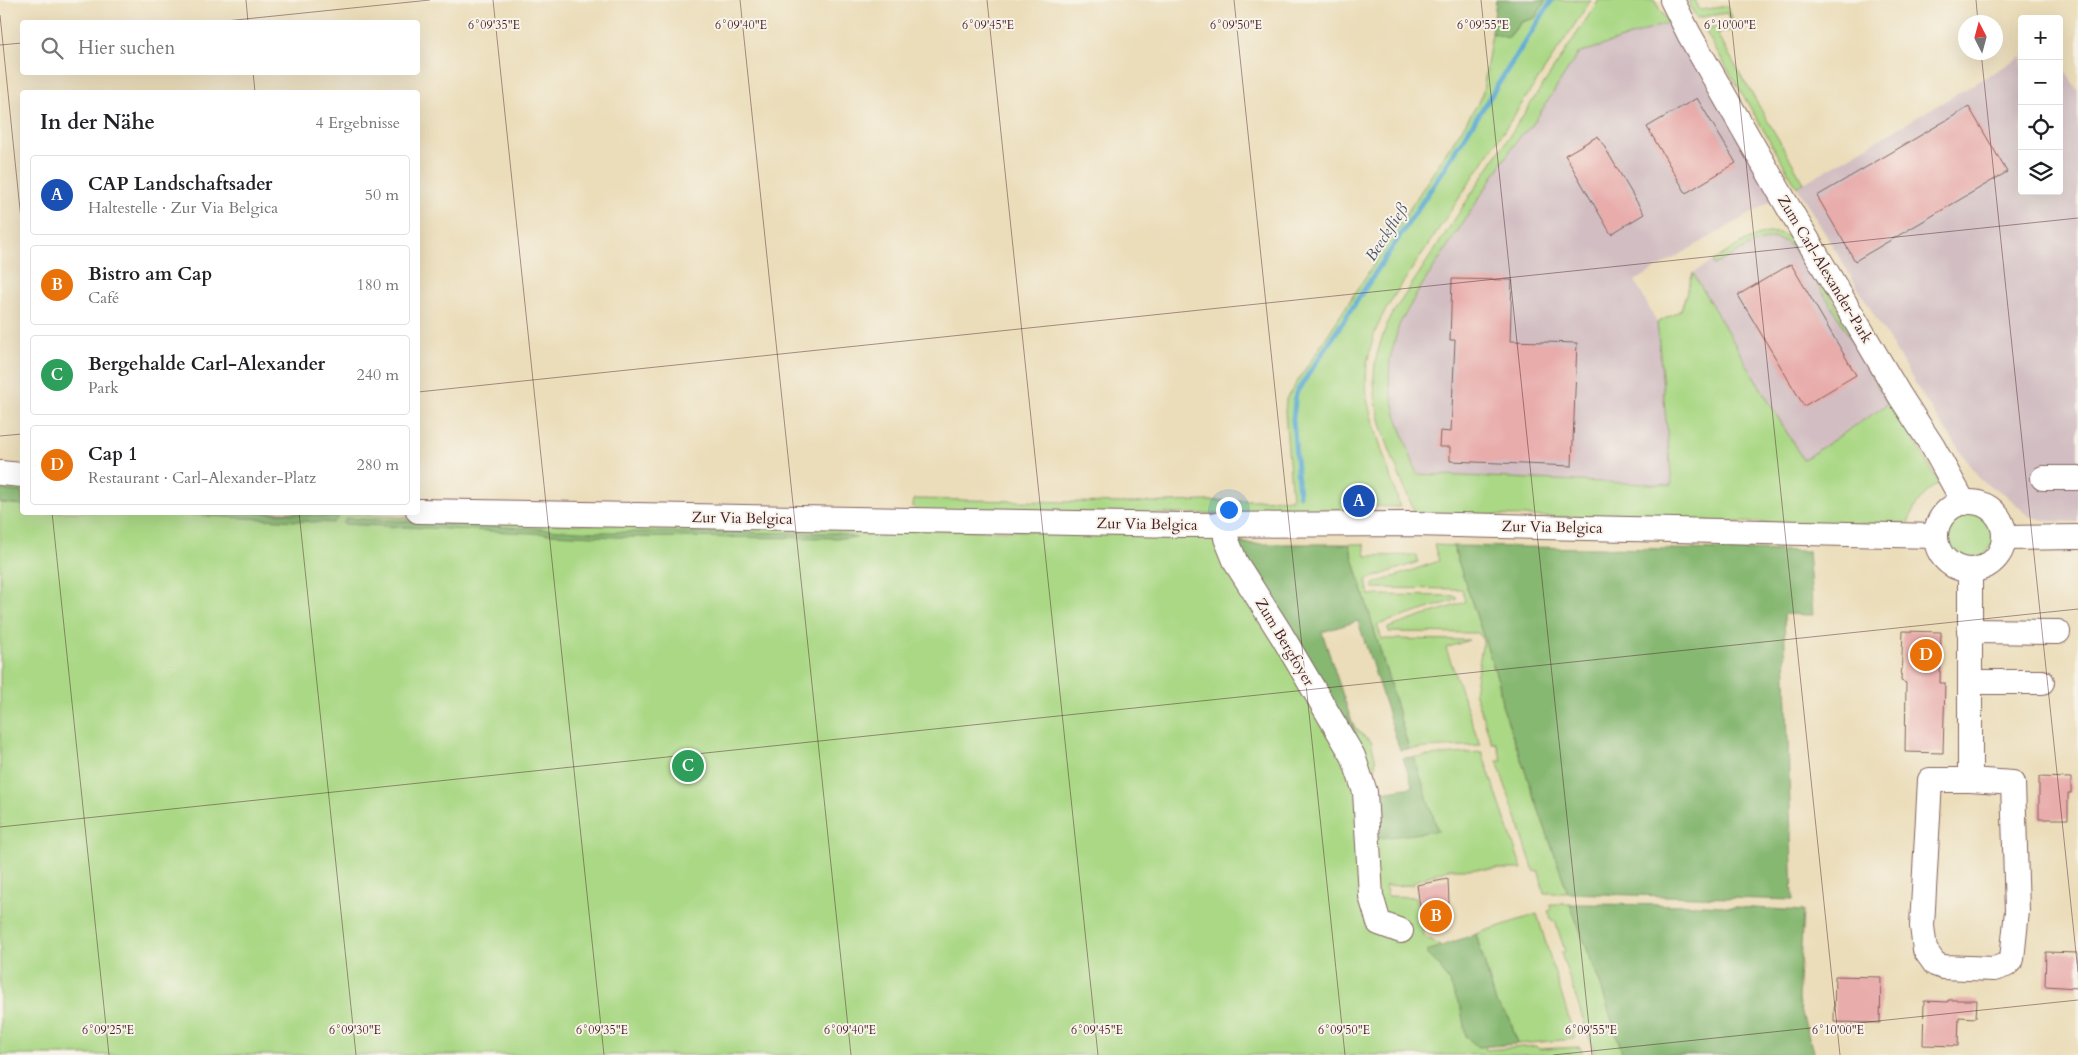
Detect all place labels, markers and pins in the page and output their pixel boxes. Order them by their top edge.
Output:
pin: A [1343,482,1375,520]
pin: D [1910,636,1942,674]
pin: C [672,747,704,785]
pin: B [1420,897,1452,935]

